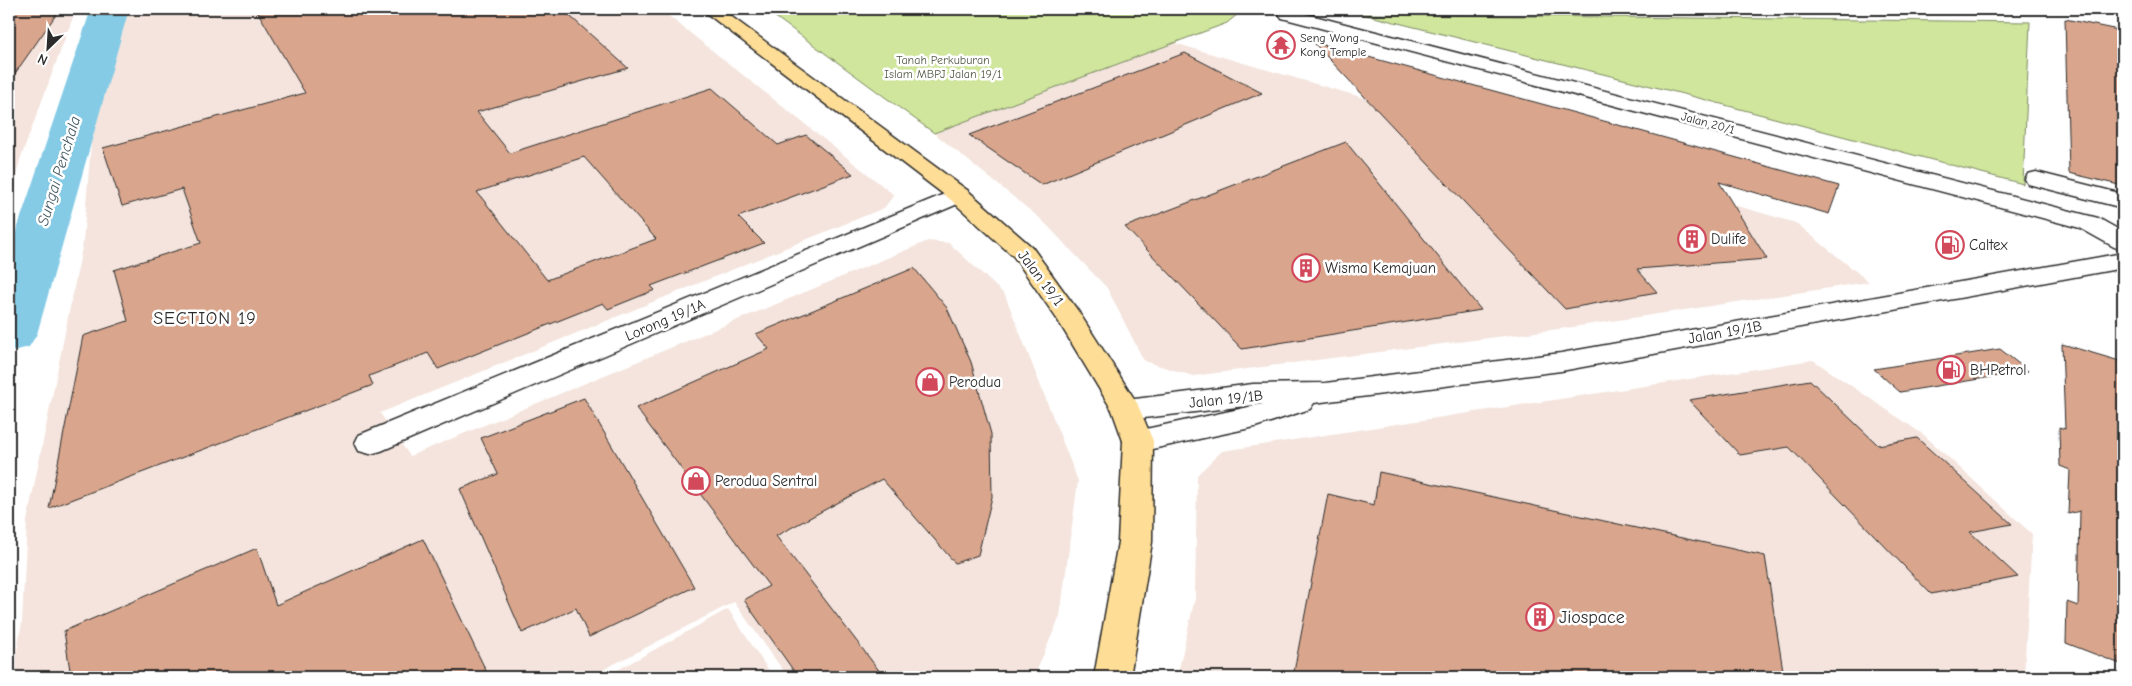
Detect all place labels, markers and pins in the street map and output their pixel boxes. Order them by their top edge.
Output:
temple icon: Seng Wong Kong Temple [1266,30,1296,60]
place label: Seng Wong Kong Temple [1300,31,1366,59]
building icon: Dulife [1677,224,1707,254]
place label: Dulife [1711,230,1747,248]
fuel station icon: Caltex [1935,230,1965,260]
place label: Caltex [1969,236,2009,254]
building icon: Wisma Kemajuan [1291,253,1321,283]
place label: Wisma Kemajuan [1325,259,1436,277]
fuel station icon: BHPetrol [1936,355,1966,385]
place label: BHPetrol [1970,361,2027,379]
shop icon: Perodua [915,367,945,397]
place label: Perodua [949,373,1001,391]
shop icon: Perodua Sentral [681,466,711,496]
place label: Perodua Sentral [715,472,817,490]
building icon: Jiospace [1525,602,1555,632]
place label: Jiospace [1559,607,1625,628]

